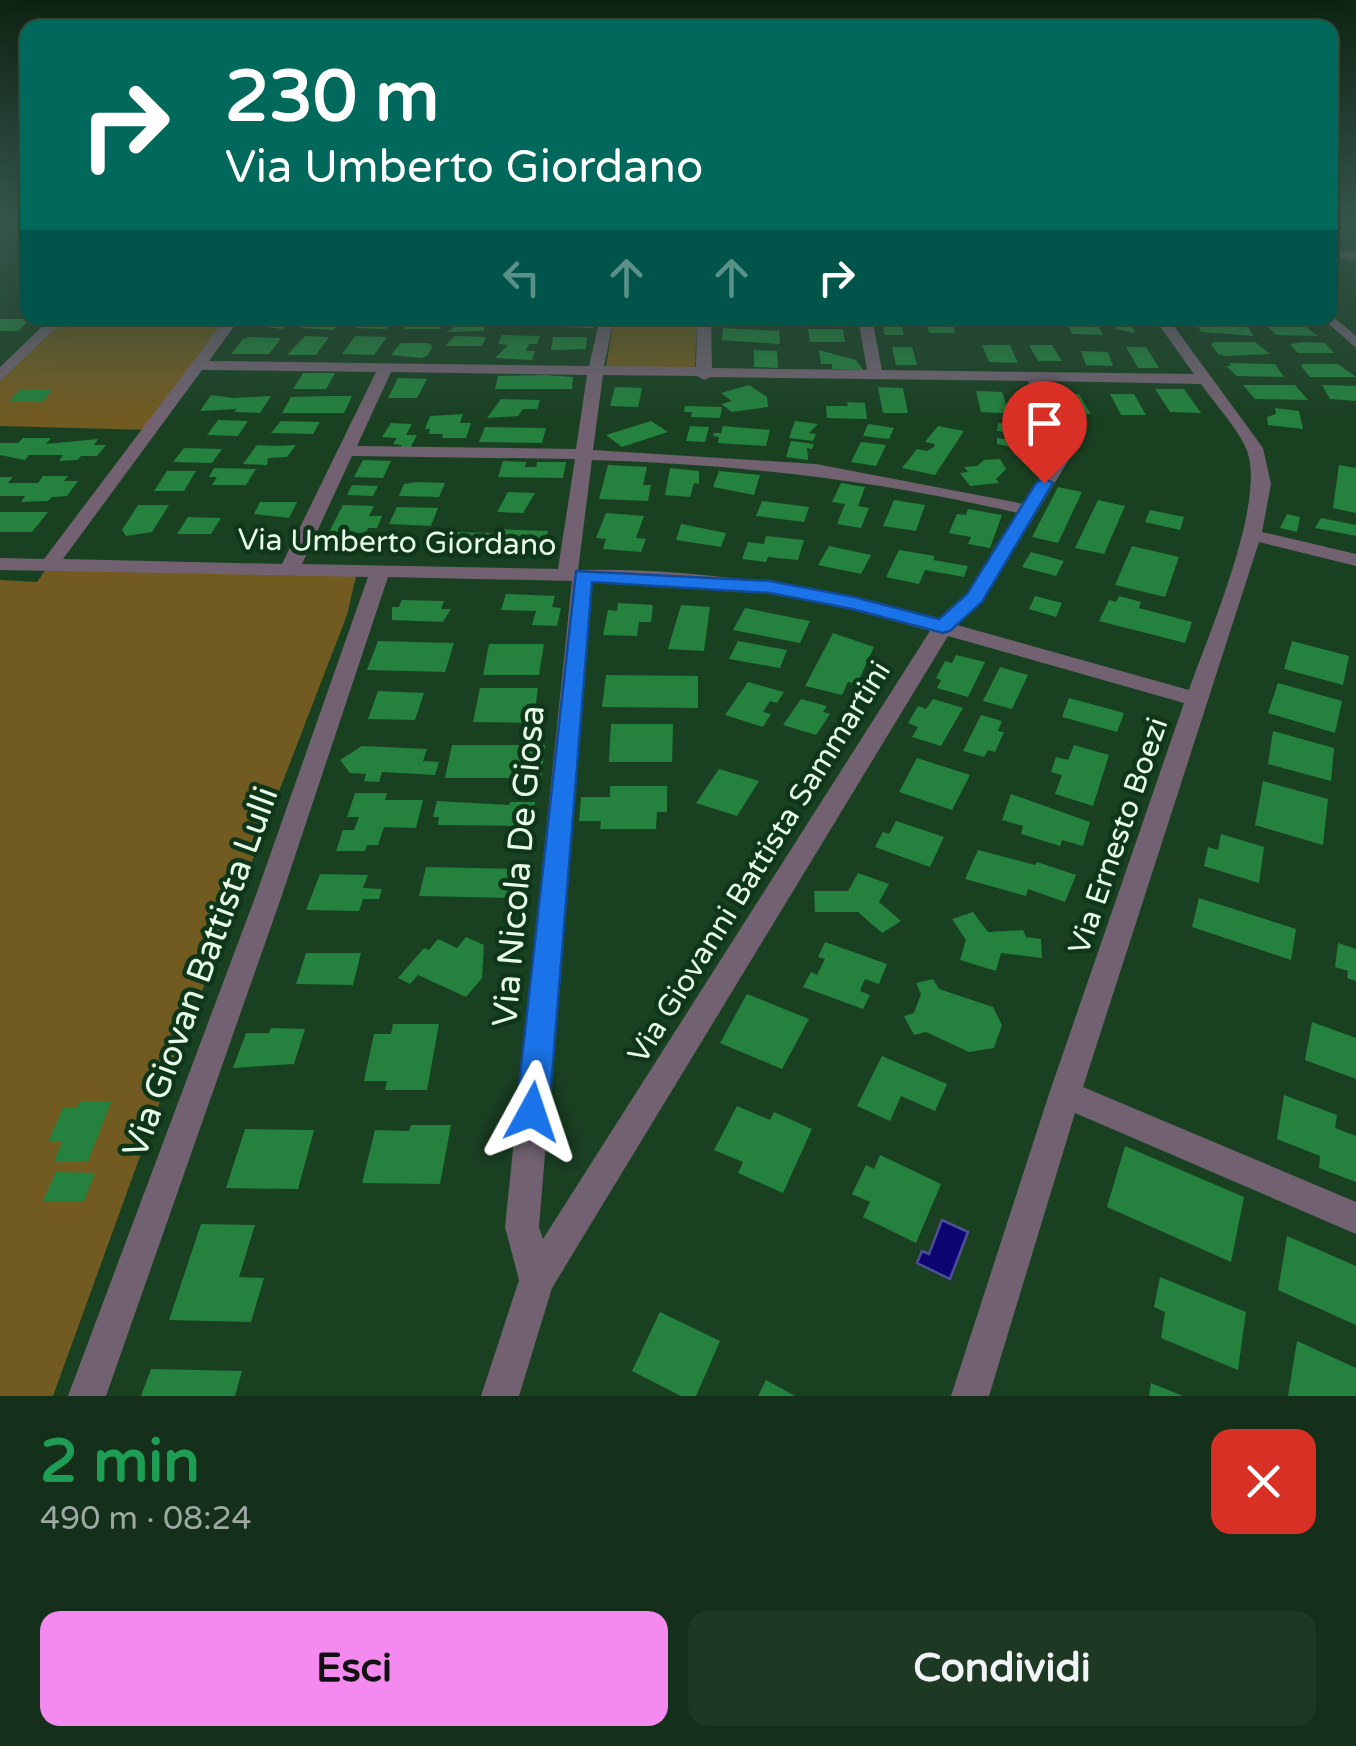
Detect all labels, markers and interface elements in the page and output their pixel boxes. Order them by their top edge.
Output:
text: 230 m [225,56,439,140]
icon: right [60,60,190,190]
text: Via Umberto Giordano [225,141,703,195]
icon: left [494,250,549,305]
icon: ahead [599,250,654,305]
icon: ahead [704,250,759,305]
icon: right [809,250,864,305]
pin [1002,381,1087,484]
icon: arrive [1017,396,1072,451]
street label: Via Umberto Giordano [237,521,557,564]
street label: Via Giovanni Battista Sammartini [620,655,899,1070]
street label: Via Nicola De Giosa [484,704,554,1029]
street label: Via Ernesto Boezi [1061,713,1176,960]
street label: Via Giovan Battista Lulli [114,781,288,1163]
position arrow [480,1060,584,1164]
text: 2 min [40,1426,200,1498]
button: close [1211,1429,1316,1534]
text: 490 m · 08:24 [40,1500,252,1538]
button: Esci [40,1611,668,1726]
button: Condividi [688,1611,1316,1726]

